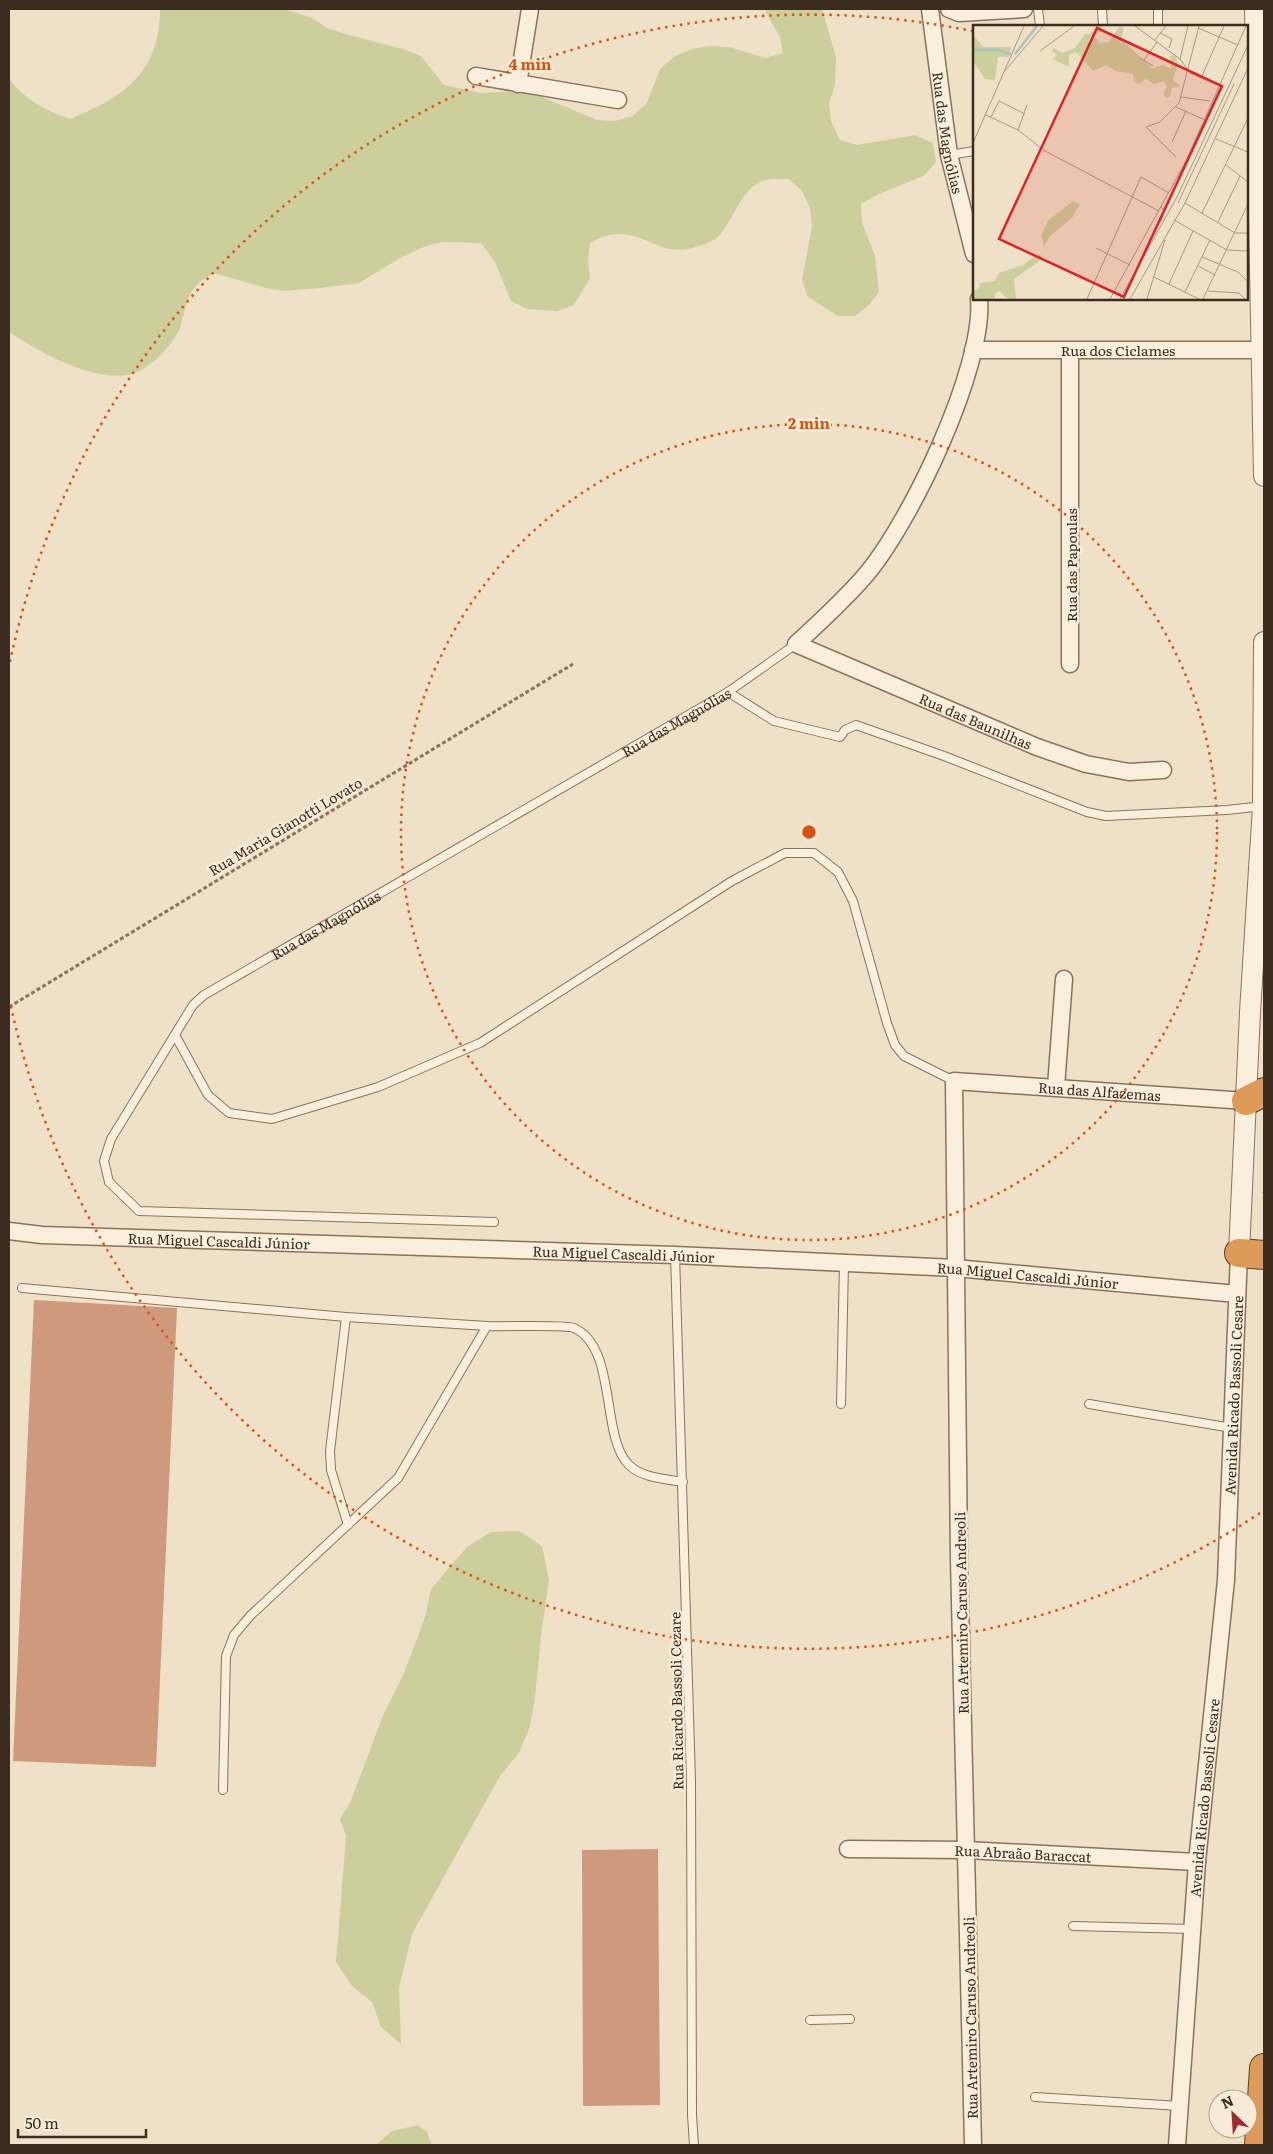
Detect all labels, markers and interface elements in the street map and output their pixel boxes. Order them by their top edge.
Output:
inset map [973,25,1248,300]
text: 4 min [509,52,552,75]
street label: Rua das Magnólias [928,71,968,196]
street label: Rua dos Ciclames [1061,340,1175,360]
text: 2 min [788,411,831,434]
street label: Rua das Papoulas [1061,508,1081,622]
street label: Rua das Magnólias [618,682,735,761]
street label: Rua das Baunilhas [916,688,1035,754]
street label: Rua Maria Gianotti Lovato [204,772,366,880]
centre of rings [800,823,818,841]
street label: Rua das Magnólias [267,885,384,964]
street label: Rua das Alfazemas [1037,1077,1162,1105]
street label: Rua Miguel Cascaldi Júnior [127,1228,310,1253]
street label: Rua Miguel Cascaldi Júnior [532,1241,715,1267]
street label: Rua Miguel Cascaldi Júnior [937,1257,1120,1293]
street label: Avenida Ricado Bassoli Cesare [1219,1295,1247,1495]
street label: Rua Artemiro Caruso Andreoli [949,1511,973,1714]
street label: Rua Ricardo Bassoli Cezare [664,1612,688,1790]
street label: Avenida Ricado Bassoli Cesare [1185,1698,1224,1898]
street label: Rua Abraão Baraccat [954,1840,1092,1867]
street label: Rua Artemiro Caruso Andreoli [958,1916,982,2119]
north arrow [1208,2089,1258,2139]
text: N [1218,2090,1237,2113]
scale bar [18,2106,145,2138]
text: 50 m [25,2111,59,2134]

